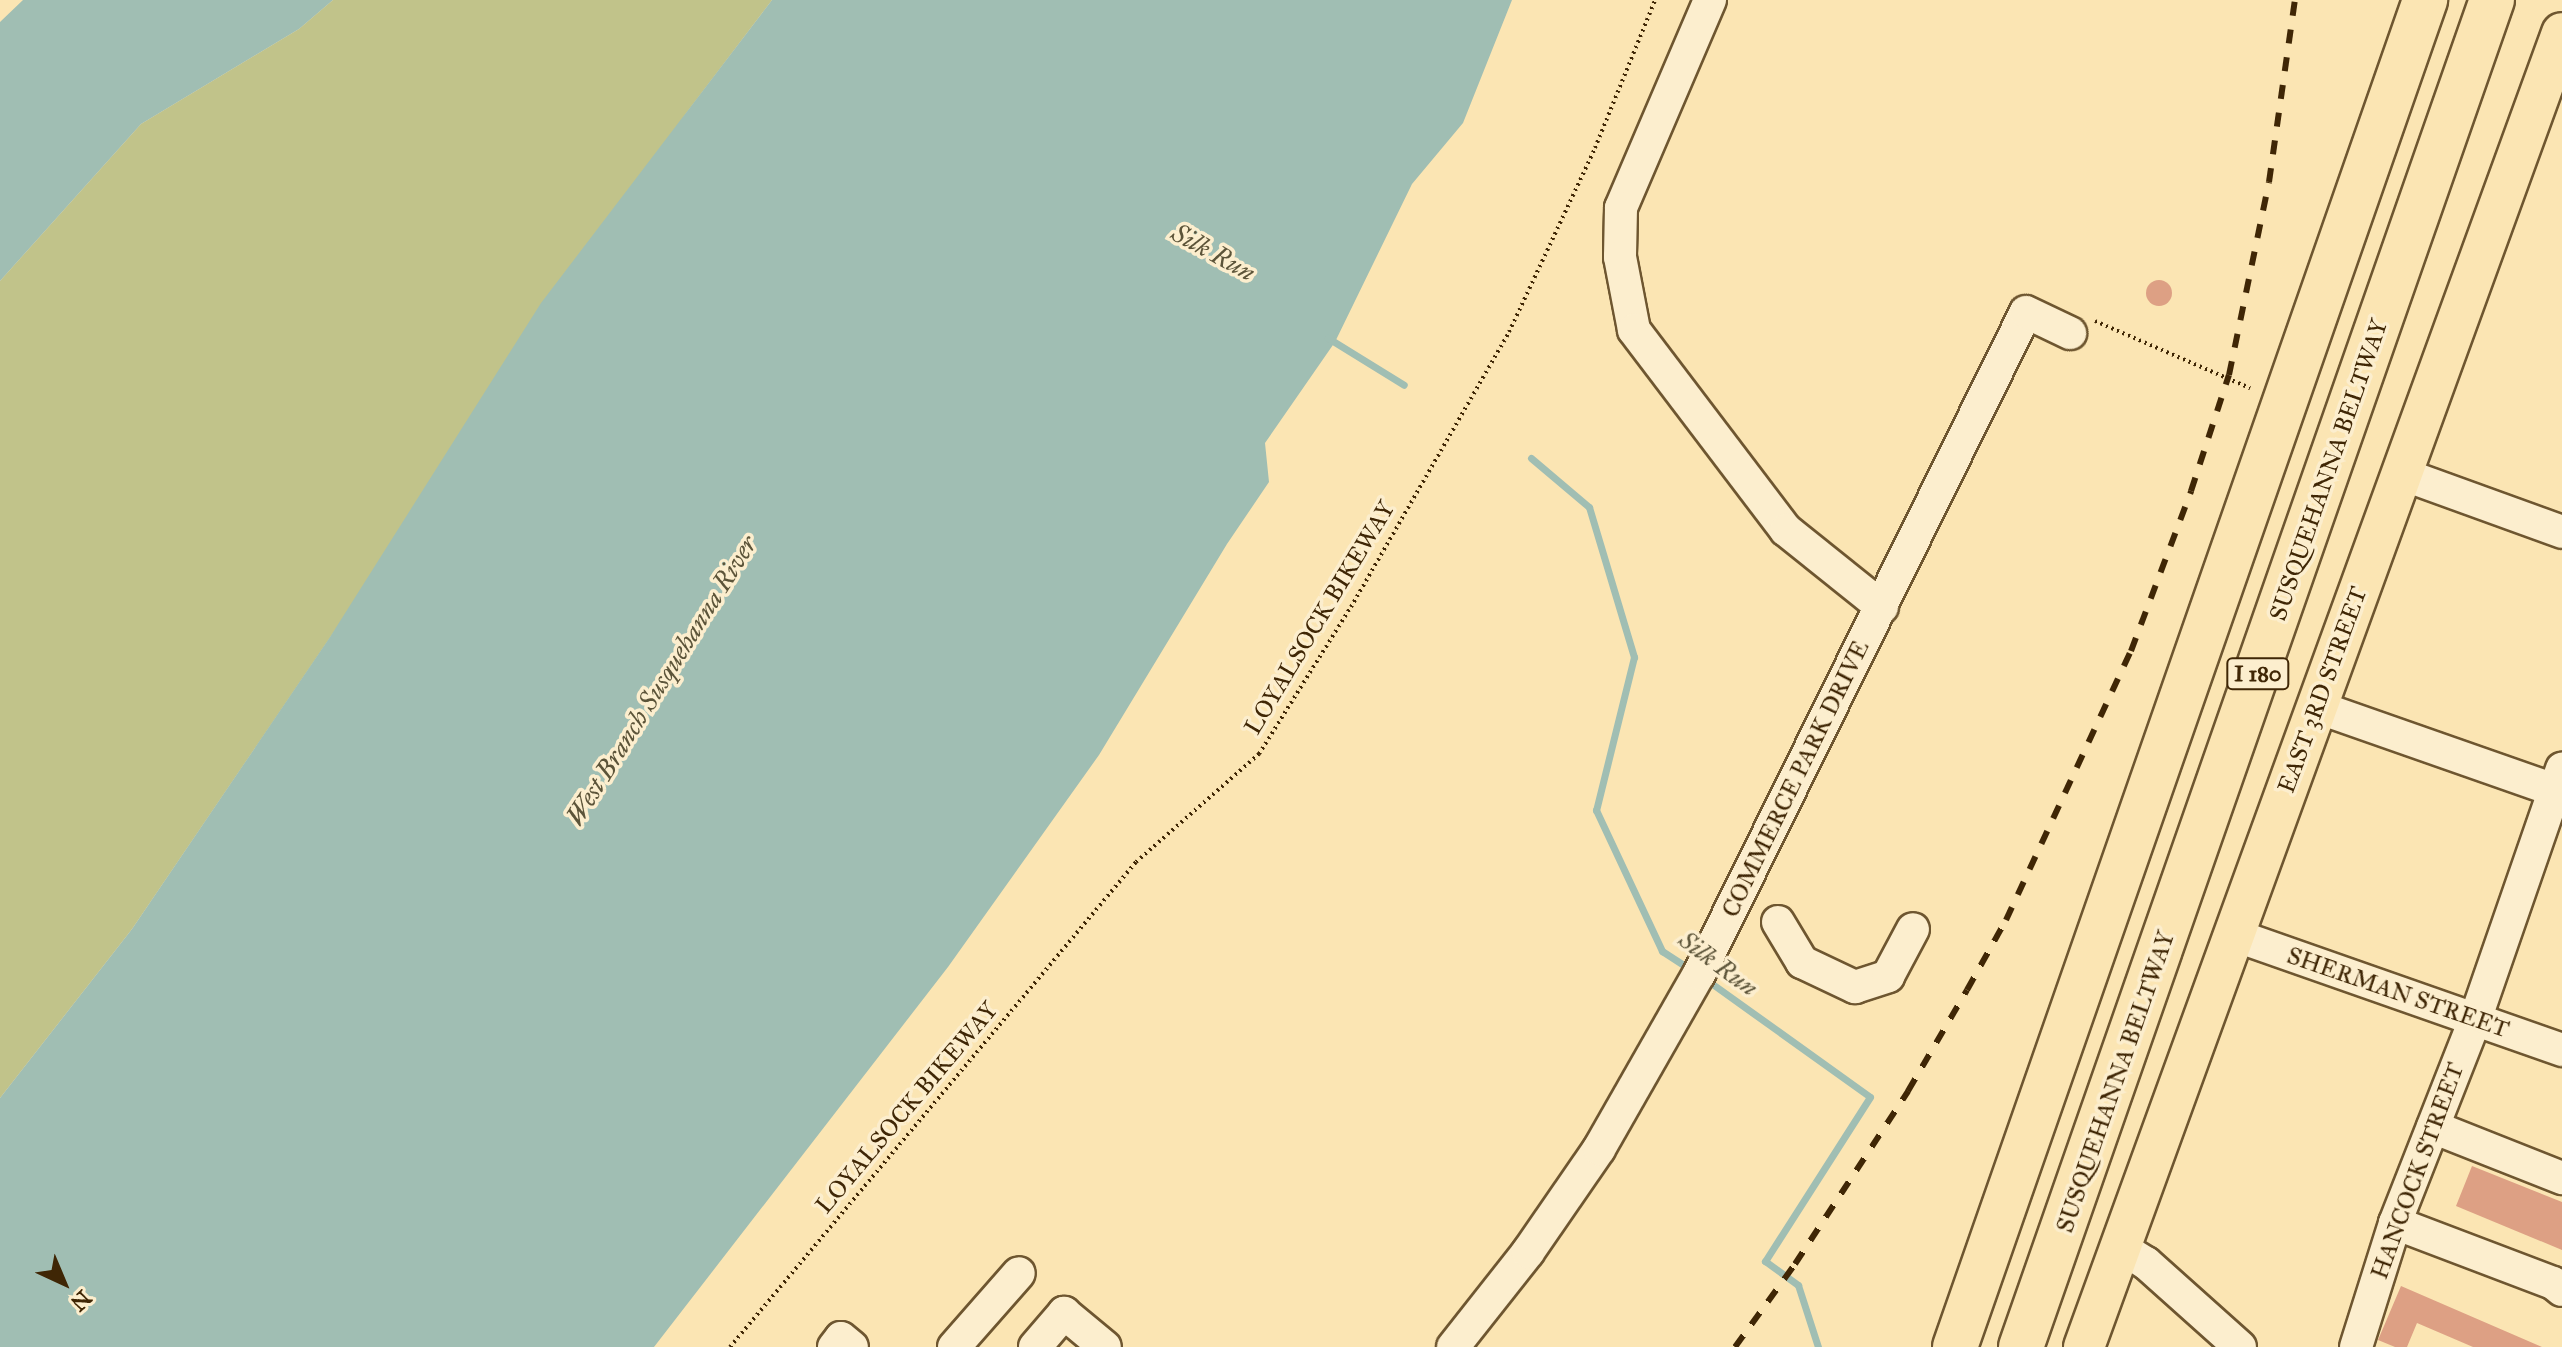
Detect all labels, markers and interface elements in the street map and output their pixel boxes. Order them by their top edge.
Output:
water label: Silk Run [1166,217,1260,289]
street label: SUSQUEHANNA BELTWAY [2264,315,2394,625]
street label: LOYALSOCK BIKEWAY [1239,496,1401,740]
water label: West Branch Susquehanna River [560,530,764,832]
street label: EAST 3RD STREET [2272,583,2374,797]
street label: COMMERCE PARK DRIVE [1716,636,1876,922]
road number: I 180 [2226,656,2290,692]
water label: Silk Run [1672,924,1764,1004]
street label: SUSQUEHANNA BELTWAY [2051,927,2181,1237]
street label: SHERMAN STREET [2283,941,2513,1045]
street label: LOYALSOCK BIKEWAY [810,996,1004,1220]
street label: HANCOCK STREET [2365,1059,2471,1283]
north arrow [24,1243,104,1323]
text: N [65,1284,97,1317]

